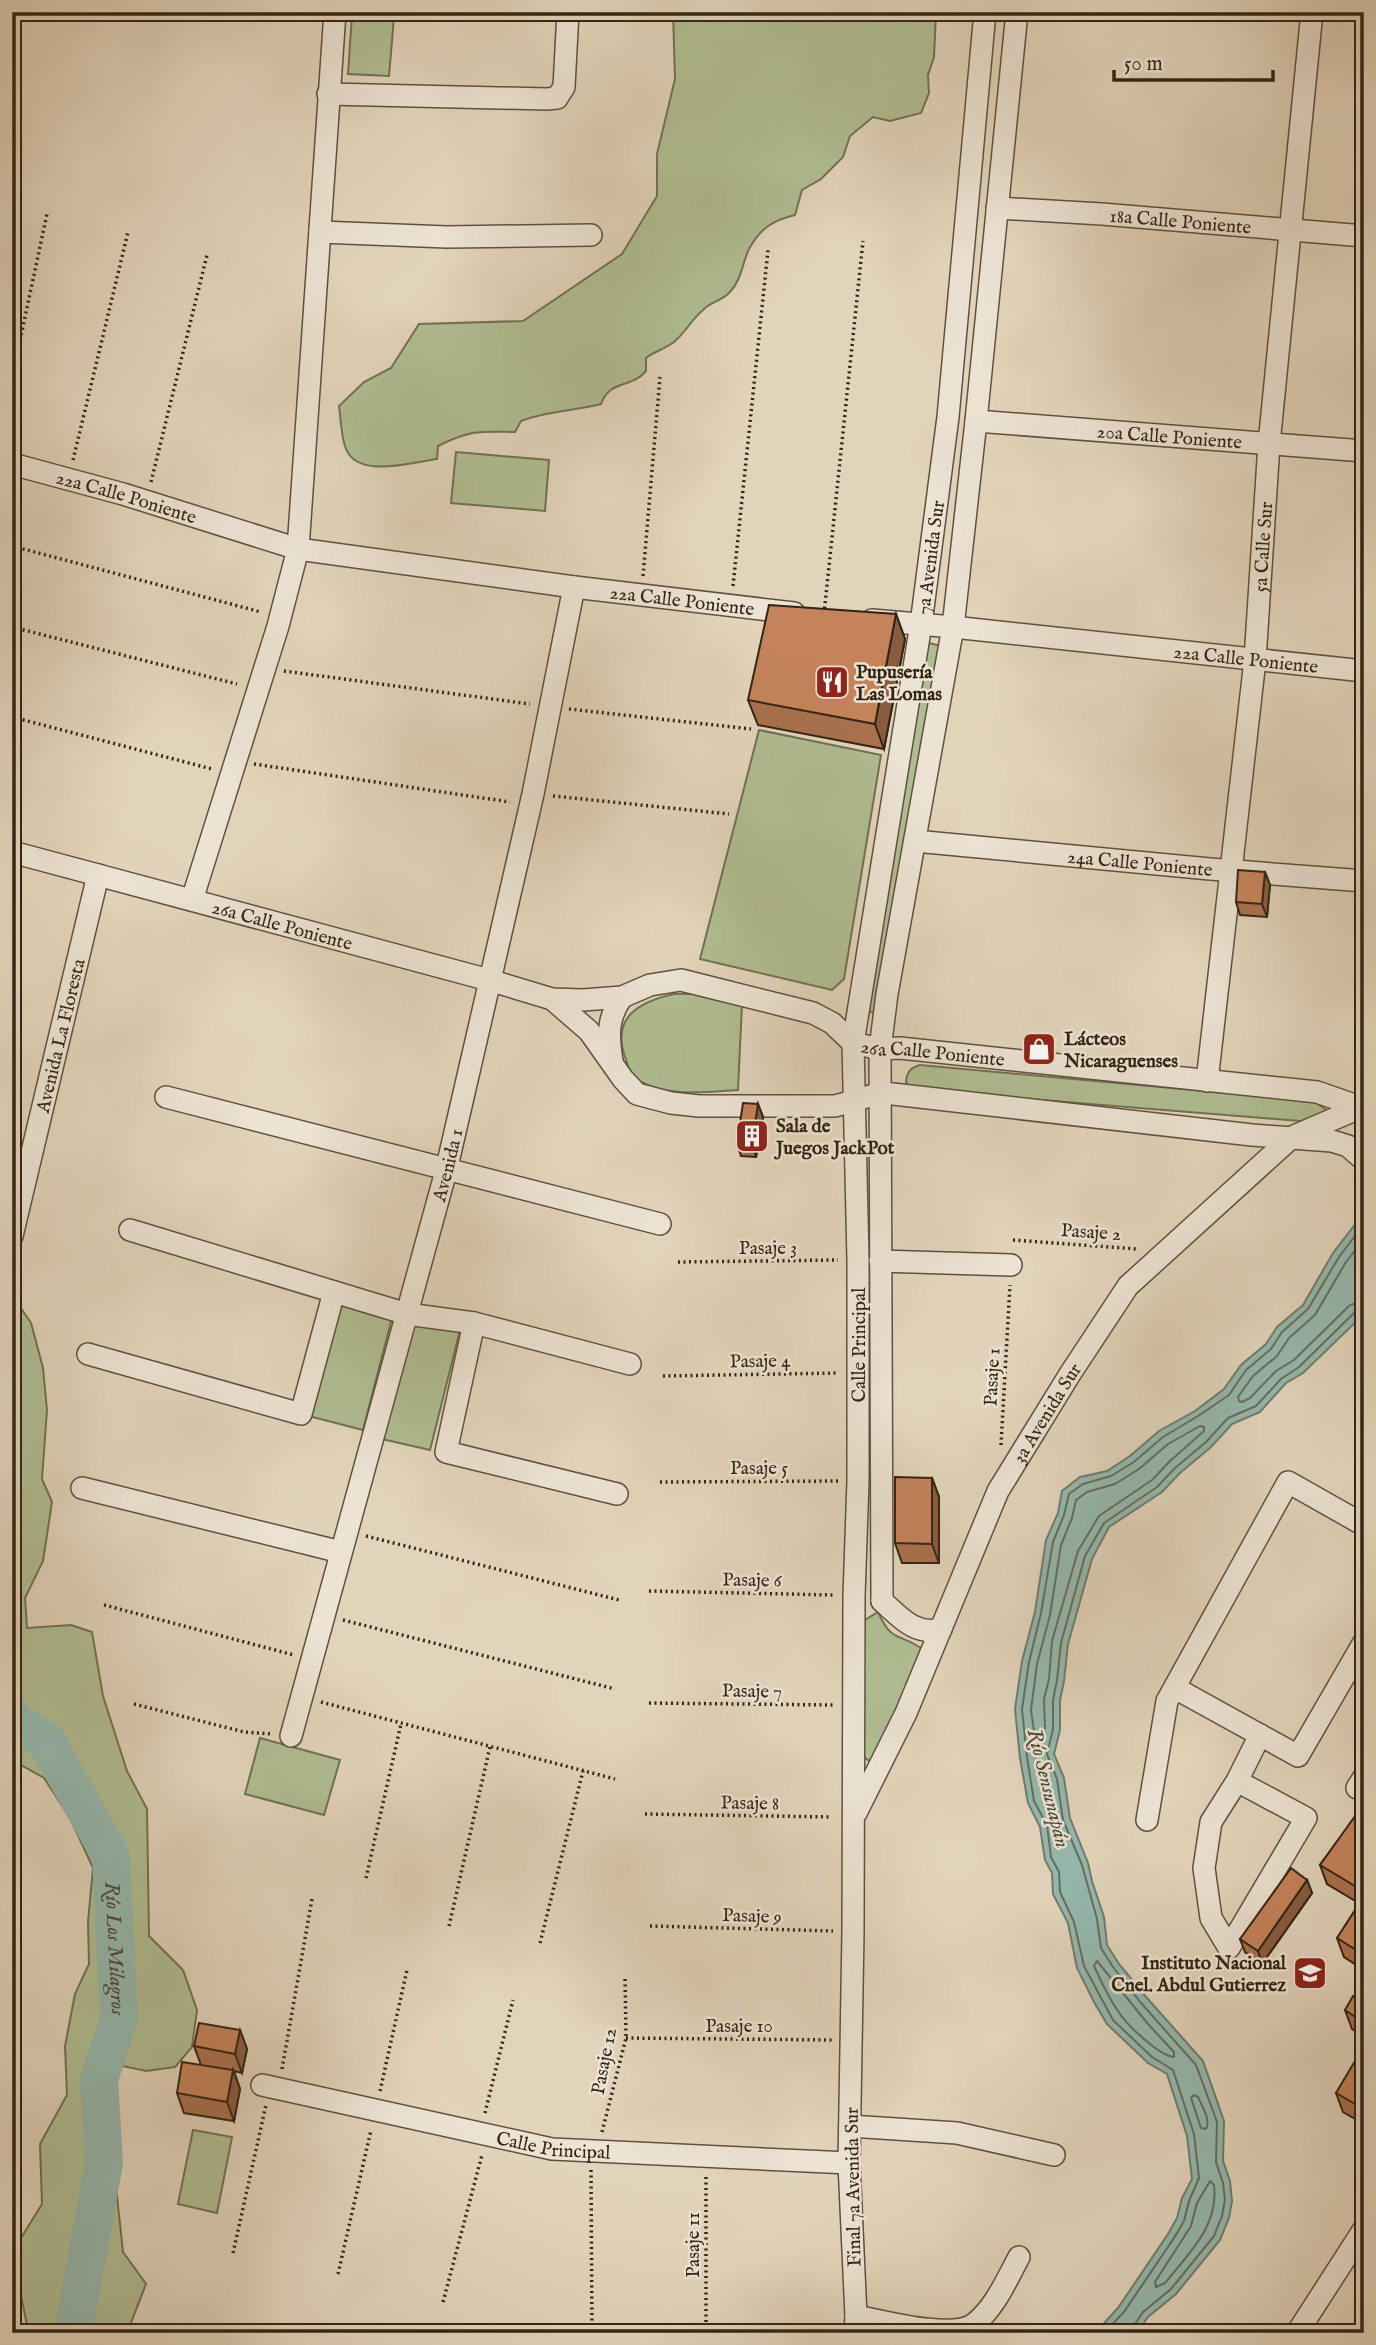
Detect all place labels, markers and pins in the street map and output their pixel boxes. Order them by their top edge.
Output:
place label: Pupusería Las Lomas [856,661,942,707]
restaurant icon: Pupusería Las Lomas [813,663,851,701]
place label: Lácteos Nicaraguenses [1063,1028,1178,1074]
shop icon: Lácteos Nicaraguenses [1020,1030,1058,1068]
place label: Sala de Juegos JackPot [773,1115,895,1161]
building icon: Sala de Juegos JackPot [733,1117,771,1155]
place label: Instituto Nacional Cnel. Abdul Gutierrez [1111,1952,1287,1998]
school or university icon: Instituto Nacional Cnel. Abdul Gutierrez [1291,1954,1329,1992]

